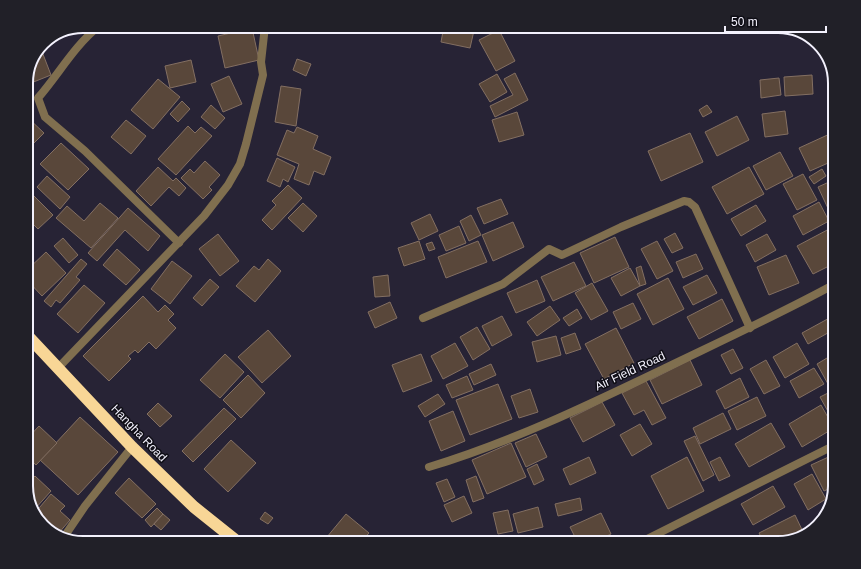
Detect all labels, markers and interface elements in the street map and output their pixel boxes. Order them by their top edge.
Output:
scale bar [725,8,826,34]
text: 50 m [731,15,758,29]
street label: Air Field Road [593,349,667,393]
street label: Hangha Road [108,401,170,465]

